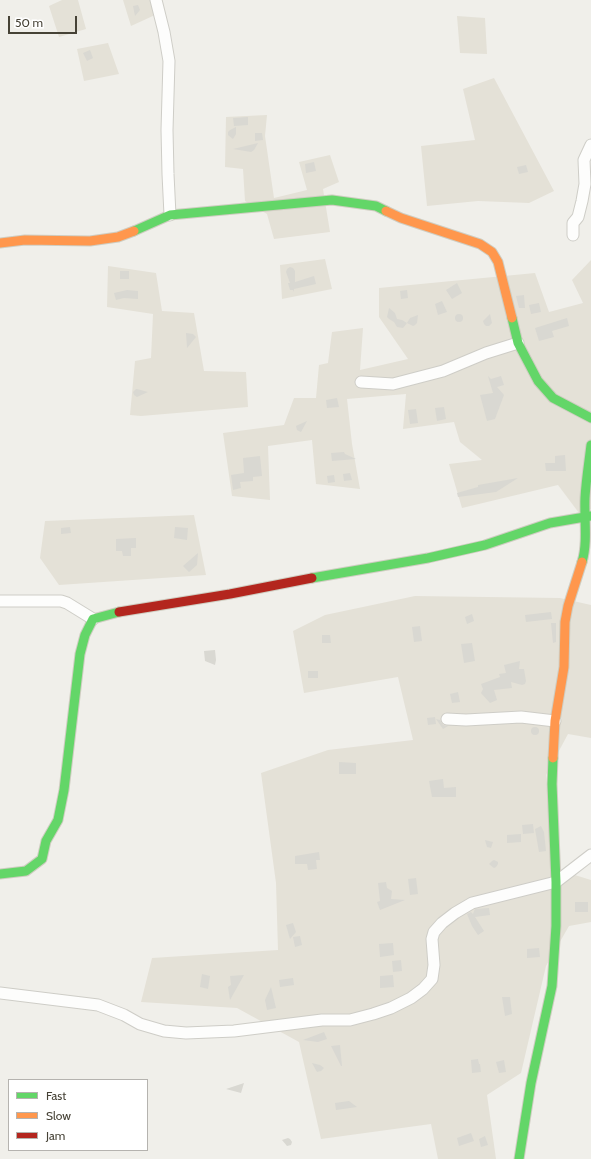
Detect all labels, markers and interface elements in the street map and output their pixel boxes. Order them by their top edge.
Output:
scale bar [10,8,79,34]
text: 50 m [15,15,43,30]
legend [8,1079,148,1151]
text: Fast [46,1088,66,1103]
text: Slow [46,1108,71,1123]
text: Jam [46,1128,65,1143]

